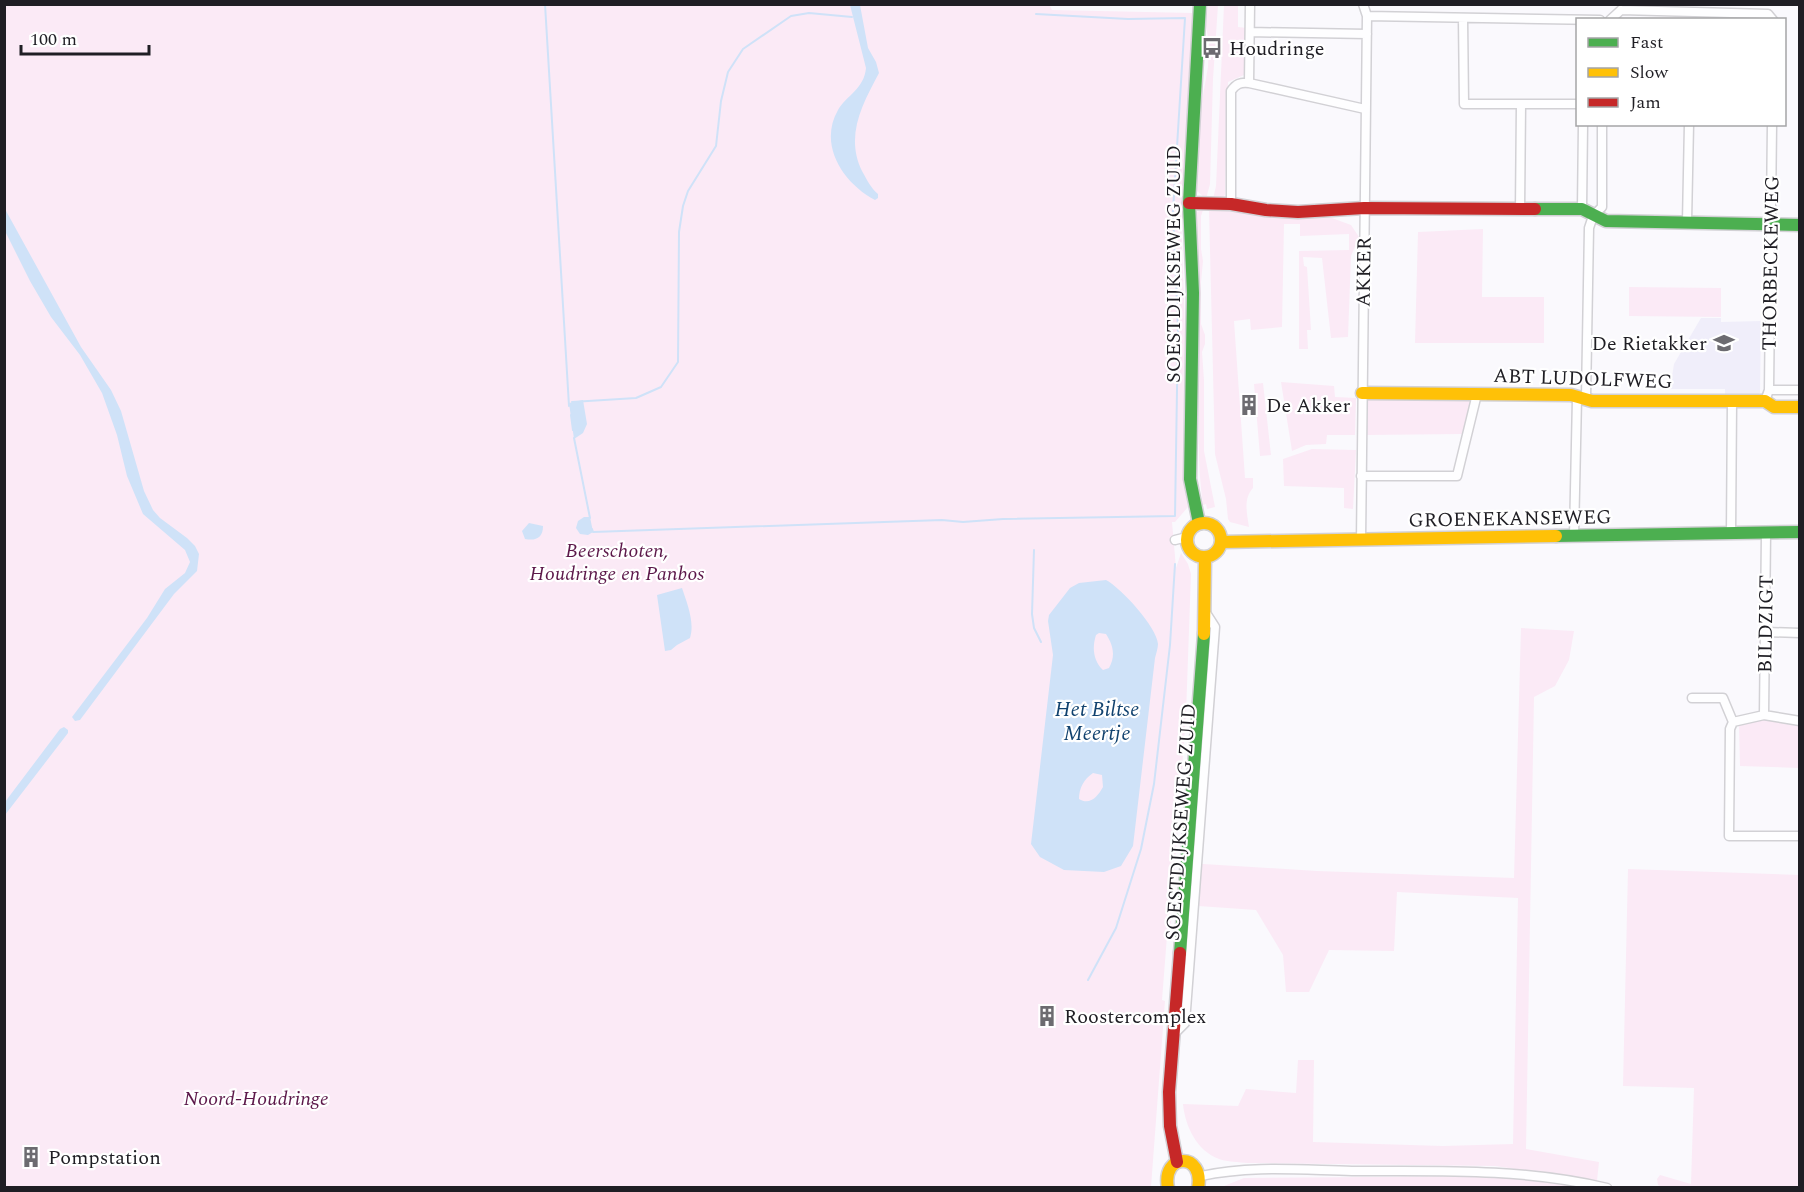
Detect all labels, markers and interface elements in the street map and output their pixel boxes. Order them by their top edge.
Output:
scale bar [21,18,148,56]
legend [1576,18,1786,126]
text: 100 m [30,26,77,53]
text: Fast [1630,29,1663,56]
place label: Houdringe [1229,34,1325,64]
bus stop icon: Houdringe [1200,36,1224,60]
text: Slow [1630,59,1669,86]
text: Jam [1630,89,1661,116]
street label: SOESTDIJKSEWEG ZUID [1159,145,1189,383]
street label: THORBECKEWEG [1754,175,1788,351]
street label: AKKER [1348,236,1380,307]
place label: De Rietakker [1592,329,1707,359]
school or university icon: De Rietakker [1712,331,1736,355]
street label: ABT LUDOLFWEG [1493,361,1673,397]
place label: De Akker [1266,391,1350,421]
building icon: De Akker [1237,393,1261,417]
street label: GROENEKANSEWEG [1408,502,1612,536]
park label: Beerschoten, Houdringe en Panbos [530,536,704,589]
street label: BILDZIGT [1750,575,1782,673]
water label: Het Biltse Meertje [1055,694,1139,750]
street label: SOESTDIJKSEWEG ZUID [1158,702,1204,942]
place label: Roostercomplex [1064,1002,1206,1032]
building icon: Roostercomplex [1035,1004,1059,1028]
park label: Noord-Houdringe [183,1084,329,1114]
place label: Pompstation [48,1143,161,1173]
building icon: Pompstation [19,1145,43,1169]

